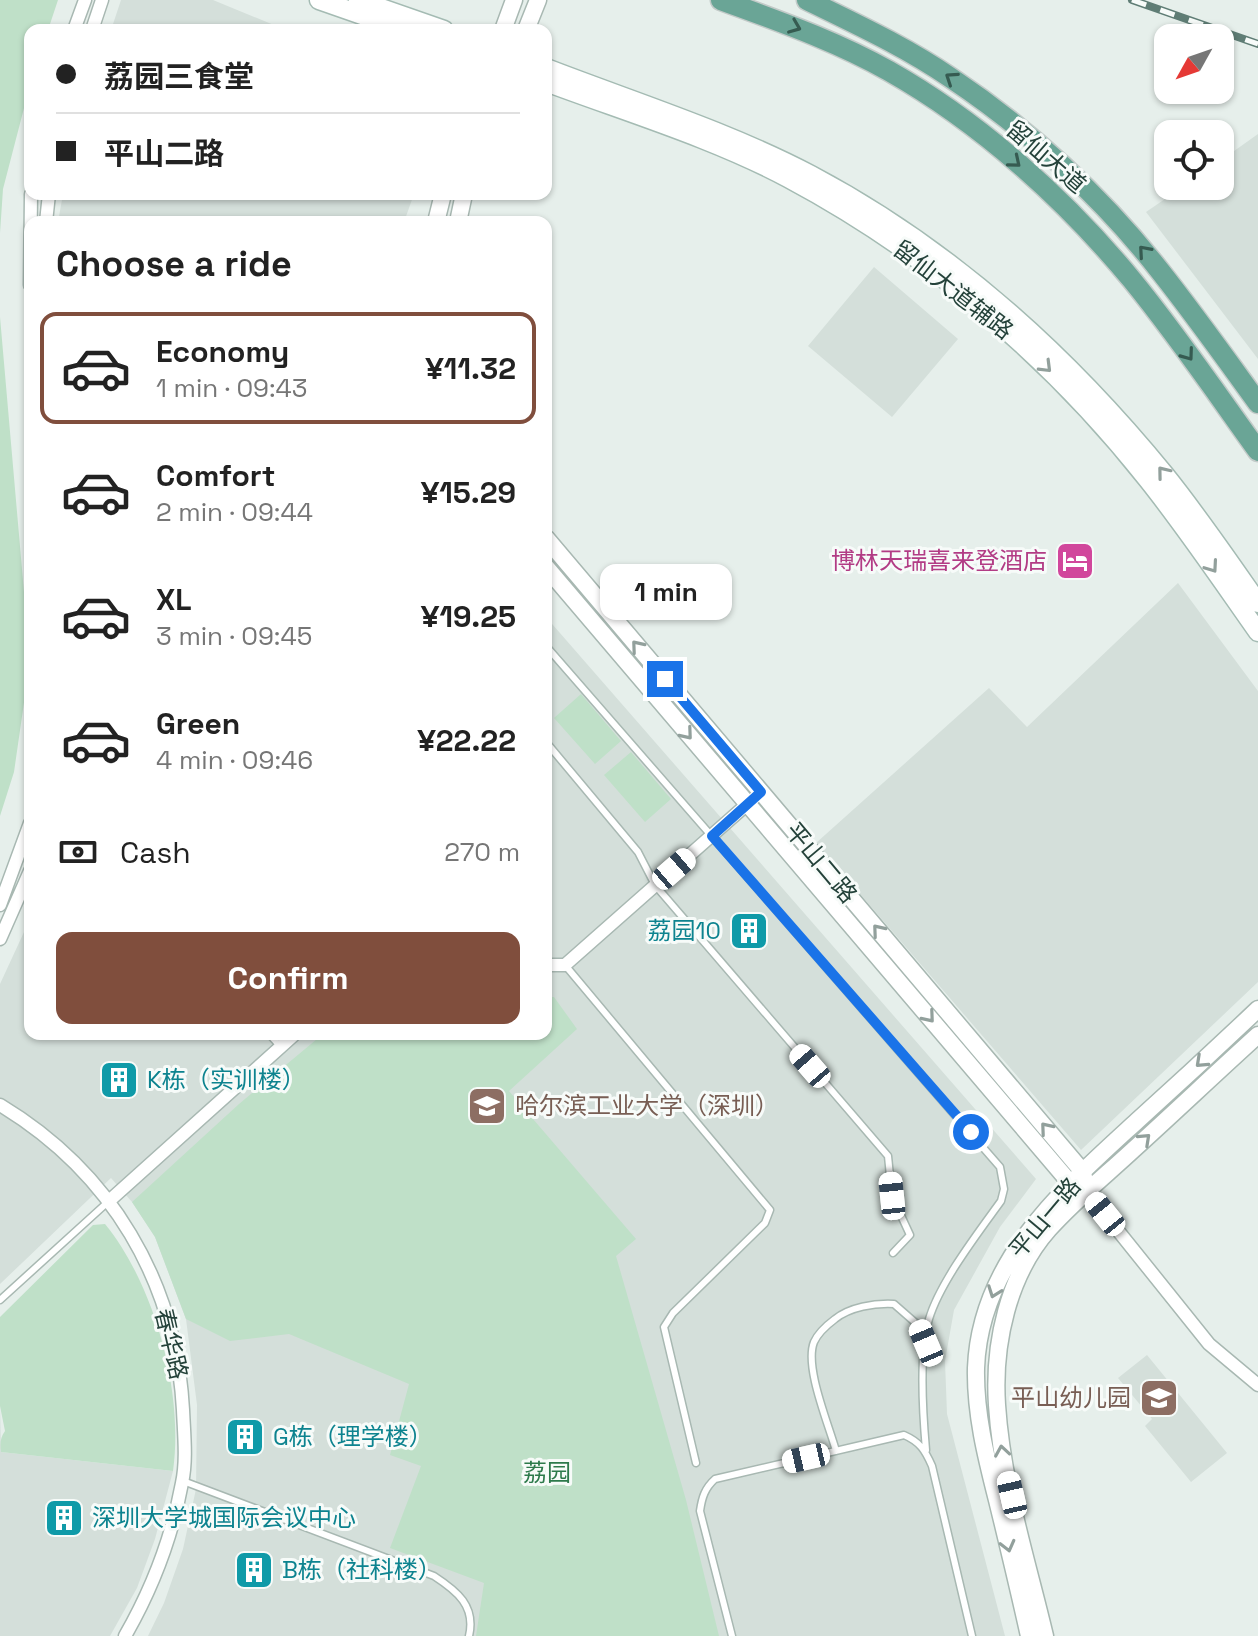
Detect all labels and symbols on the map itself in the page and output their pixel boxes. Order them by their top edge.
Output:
one-way arrow [787,17,801,34]
north arrow [1154,24,1234,104]
one-way arrow [945,73,959,88]
street label: 留仙大道 [1000,113,1093,200]
one-way arrow [1006,152,1020,167]
street label: 留仙大道辅路 [887,233,1020,346]
one-way arrow [1139,246,1154,261]
one-way arrow [1178,346,1193,361]
one-way arrow [1037,358,1051,373]
one-way arrow [1158,467,1173,481]
hotel icon: 博林天瑞喜来登酒店 [1054,540,1096,582]
place label: 博林天瑞喜来登酒店 [831,545,1047,576]
one-way arrow [1202,559,1217,573]
callout: 1 min [599,563,731,619]
one-way arrow [632,640,647,655]
route end [647,661,683,697]
one-way arrow [677,724,692,739]
street label: 平山二路 [779,816,864,909]
car [648,844,700,894]
building icon: 荔园10 [728,910,770,952]
place label: 荔园10 [648,915,721,946]
one-way arrow [873,924,888,939]
one-way arrow [919,1007,933,1022]
car [785,1040,835,1092]
one-way arrow [1195,1053,1210,1067]
building icon: K栋（实训楼） [98,1059,140,1101]
place label: K栋（实训楼） [147,1064,306,1095]
school or university icon: 哈尔滨工业大学（深圳） [466,1085,508,1127]
place label: 哈尔滨工业大学（深圳） [515,1090,779,1121]
route start [953,1114,989,1150]
one-way arrow [1041,1123,1056,1137]
one-way arrow [1136,1134,1150,1149]
car [878,1171,906,1221]
street label: 平山一路 [1002,1171,1087,1264]
car [1081,1188,1129,1240]
one-way arrow [987,1284,1004,1298]
street label: 春华路 [148,1305,195,1382]
car [906,1316,946,1370]
school or university icon: 平山幼儿园 [1138,1377,1180,1419]
place label: 平山幼儿园 [1011,1382,1131,1413]
building icon: G栋（理学楼） [224,1416,266,1458]
place label: G栋（理学楼） [273,1421,433,1452]
car [780,1441,832,1475]
one-way arrow [995,1444,1012,1458]
park label: 荔园 [523,1457,571,1488]
car [995,1469,1029,1521]
building icon: 深圳大学城国际会议中心 [43,1497,85,1539]
place label: 深圳大学城国际会议中心 [92,1502,356,1533]
one-way arrow [999,1539,1016,1552]
building icon: B栋（社科楼） [233,1549,275,1591]
place label: B栋（社科楼） [282,1554,442,1585]

